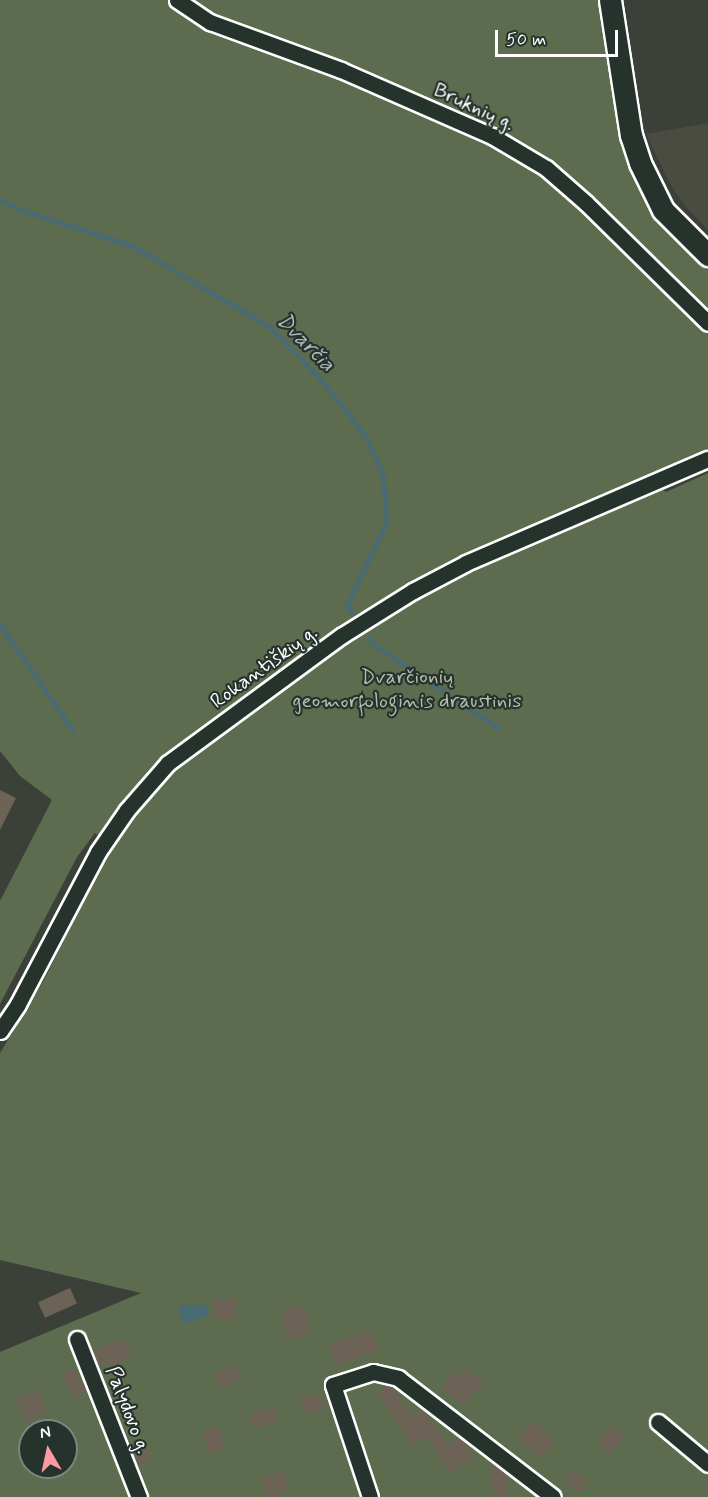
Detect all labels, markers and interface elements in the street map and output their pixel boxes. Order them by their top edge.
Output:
scale bar [498,18,621,56]
text: 50 m [506,28,546,52]
street label: Bruknių g. [429,77,519,137]
water label: Dvarčia [270,308,340,378]
street label: Rokantiškių g. [205,620,323,714]
park label: Dvarčionių geomorfologinis draustinis [293,664,521,714]
street label: Palydovo g. [100,1363,156,1457]
north arrow [18,1419,78,1479]
text: N [39,1421,52,1444]

